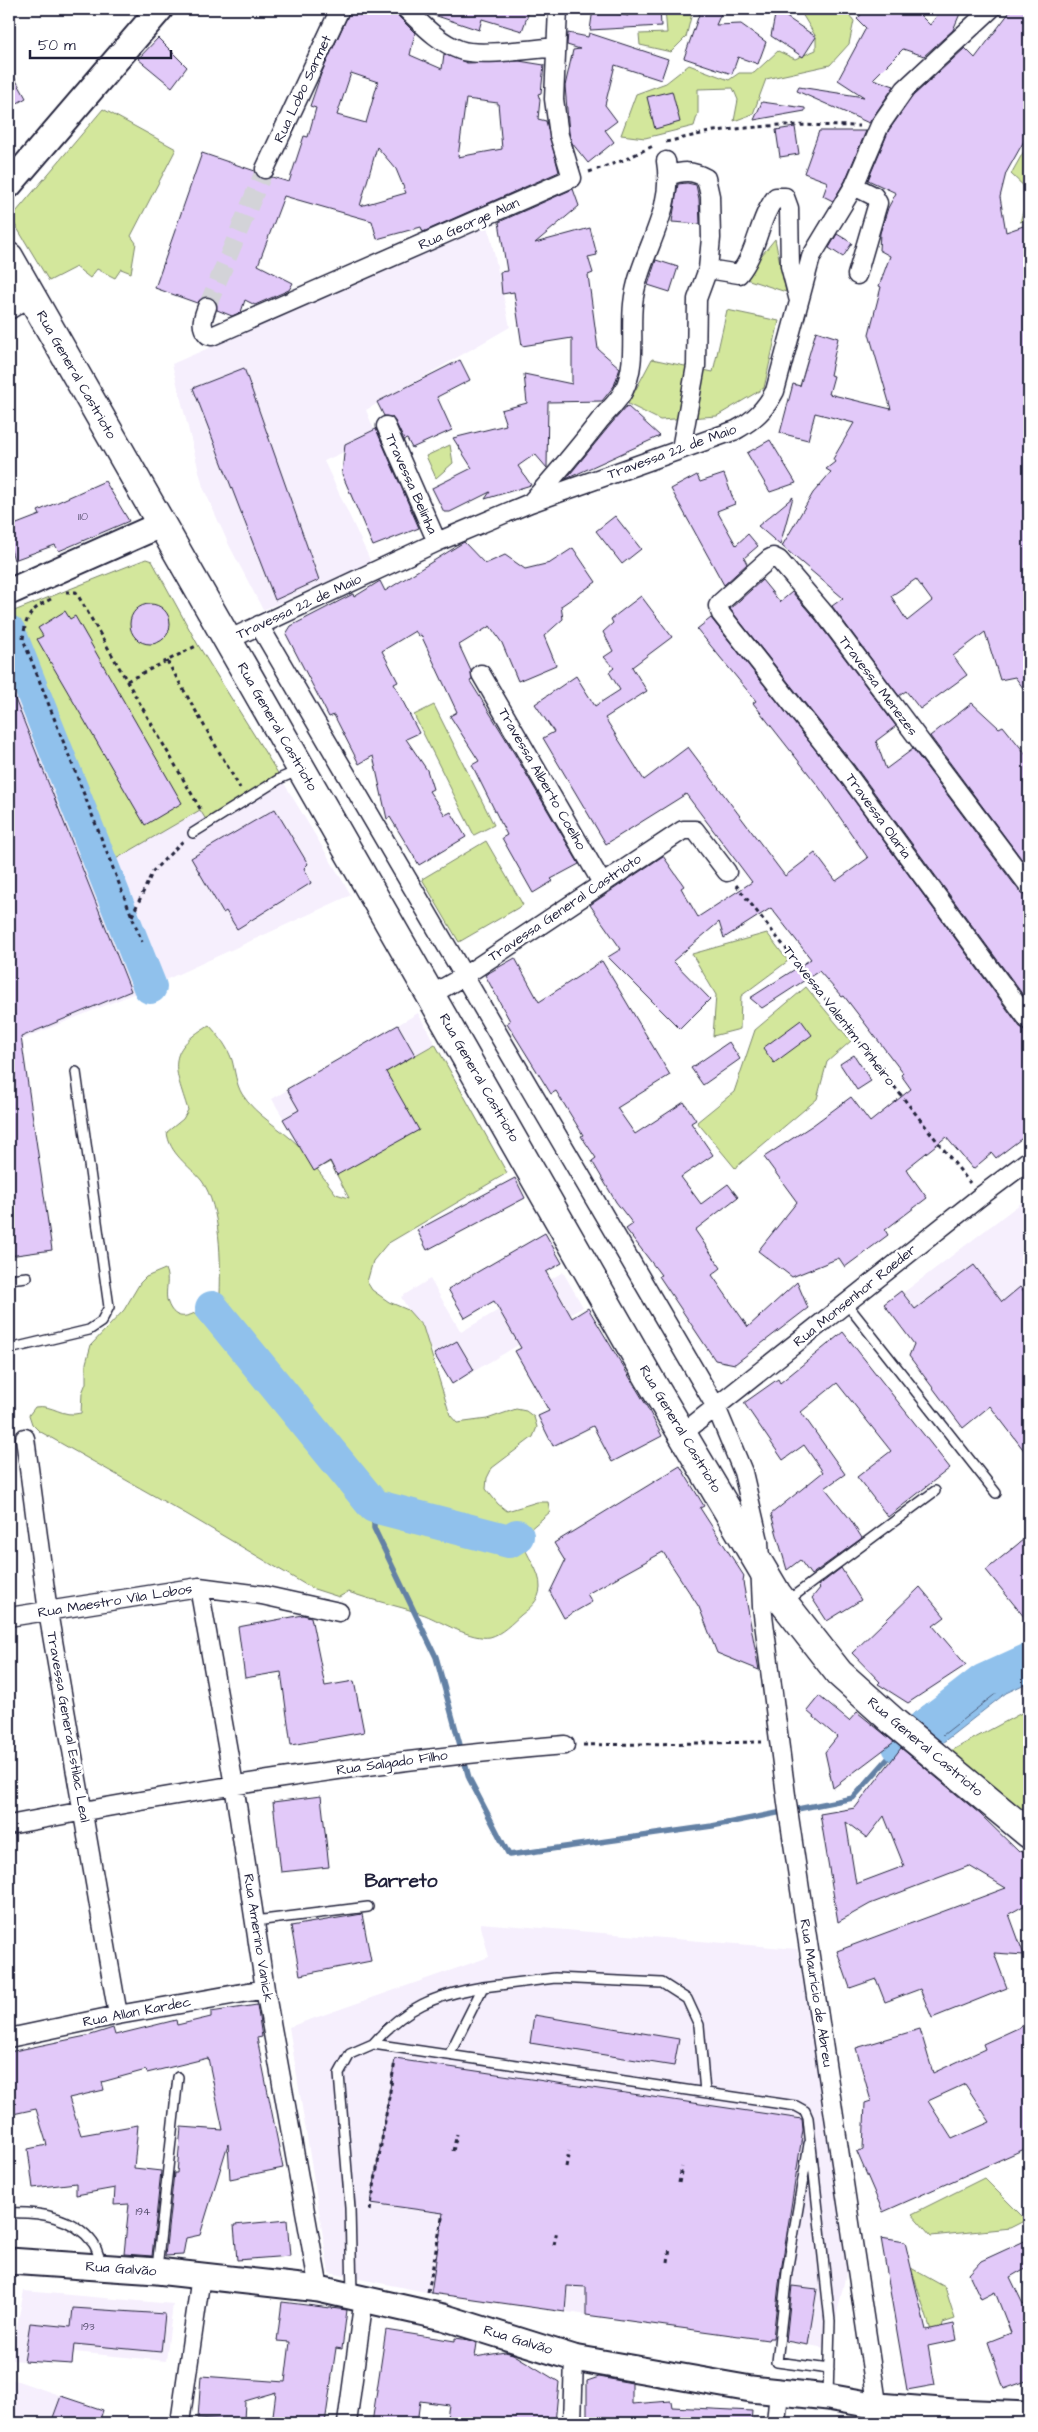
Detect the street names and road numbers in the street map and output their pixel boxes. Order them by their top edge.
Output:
street label: Rua Lobo Sarmet [269,32,337,146]
street label: Rua George Alan [415,193,523,255]
street label: Rua General Castrioto [31,307,121,443]
street label: Travessa 22 de Maio [605,419,739,485]
street label: Travessa Belinha [380,431,442,537]
street label: Travessa 22 de Maio [233,569,365,645]
street label: Travessa Menezes [834,632,922,740]
street label: Rua General Castrioto [232,659,322,795]
street label: Travessa Alberto Coelho [493,704,591,854]
street label: Travessa Olaria [840,769,916,863]
street label: Travessa General Castrioto [485,849,646,967]
street label: Travessa Valentim Pinheiro [778,942,900,1090]
street label: Rua General Castrioto [434,1010,524,1146]
street label: Rua Monsenhor Raeder [789,1240,921,1352]
street label: Rua General Castrioto [634,1362,726,1497]
street label: Rua Maestro Vila Lobos [36,1579,194,1623]
street label: Travessa General Estilac Leal [41,1630,95,1824]
street label: Rua General Castrioto [863,1693,987,1801]
street label: Rua Salgado Filho [335,1745,449,1781]
street label: Rua Amerino Vanick [238,1872,278,2004]
street label: Rua Maurício de Abreu [794,1918,838,2068]
street label: Rua Allan Kardec [81,1992,193,2032]
street label: Rua Galvão [85,2257,157,2281]
street label: Rua Galvão [481,2320,555,2360]

